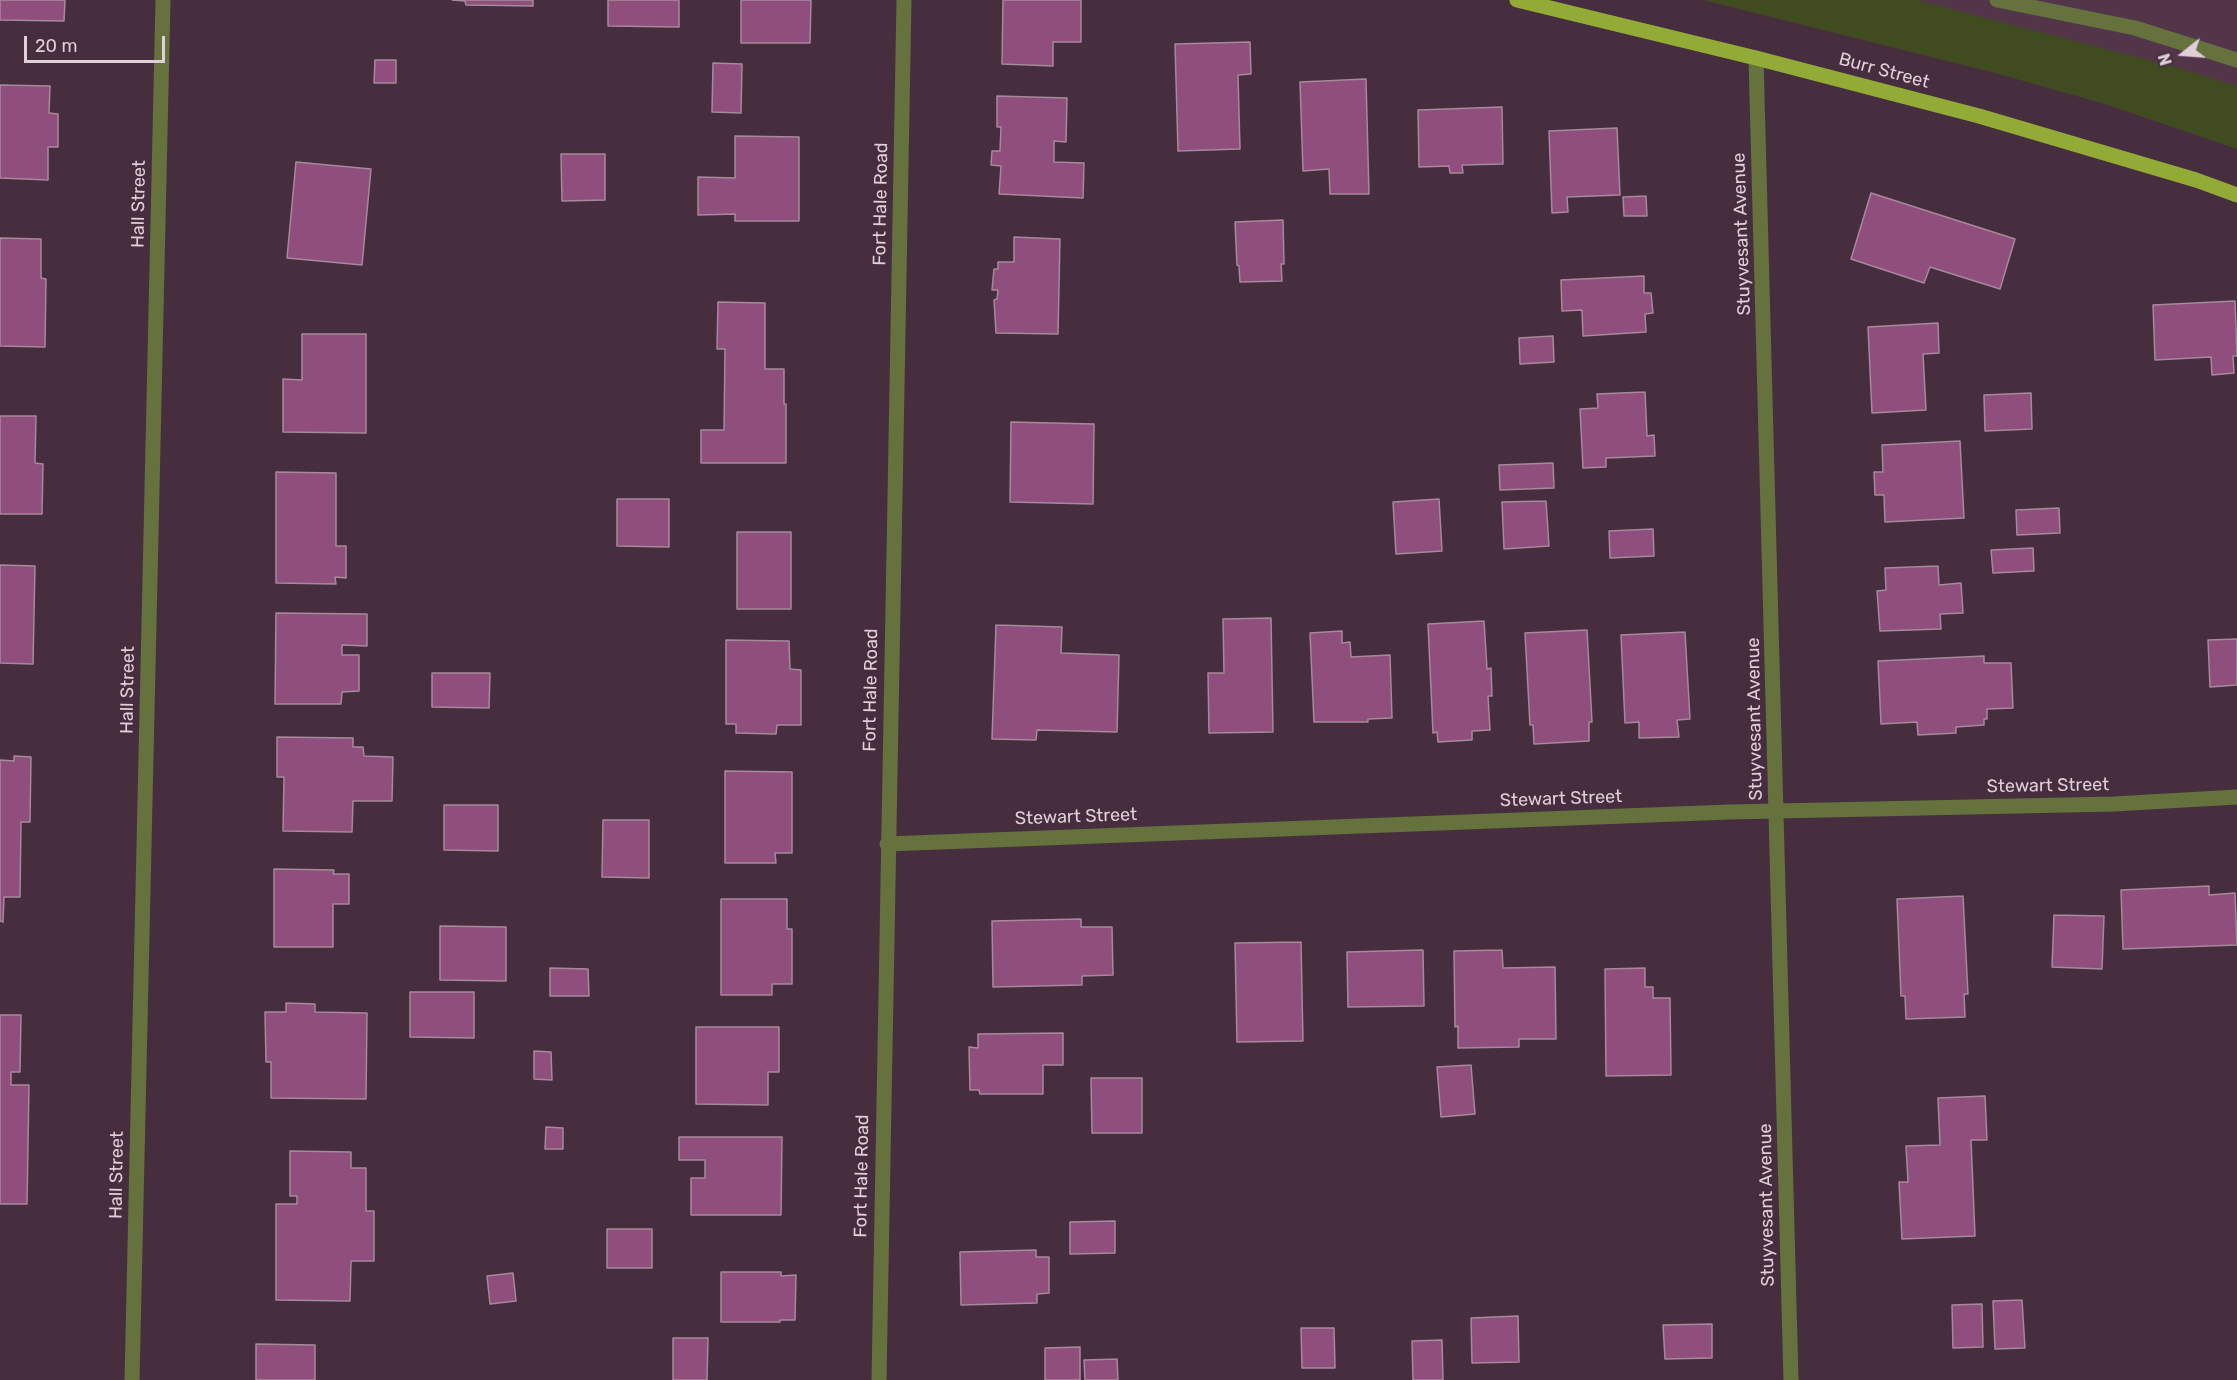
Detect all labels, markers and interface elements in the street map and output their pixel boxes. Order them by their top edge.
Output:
scale bar [27,24,168,62]
north arrow [2153,24,2213,84]
text: 20 m [35,35,77,57]
street label: Burr Street [1836,49,1932,93]
text: N [2155,51,2176,68]
street label: Fort Hale Road [869,142,893,266]
street label: Stuyvesant Avenue [1728,152,1756,316]
street label: Hall Street [127,160,151,248]
street label: Fort Hale Road [859,628,883,752]
street label: Stuyvesant Avenue [1743,637,1767,801]
street label: Hall Street [116,646,140,734]
street label: Stewart Street [1987,774,2109,798]
street label: Stewart Street [1499,786,1623,812]
street label: Stewart Street [1014,804,1138,830]
street label: Fort Hale Road [850,1114,874,1238]
street label: Stuyvesant Avenue [1755,1123,1779,1287]
street label: Hall Street [105,1131,129,1219]

